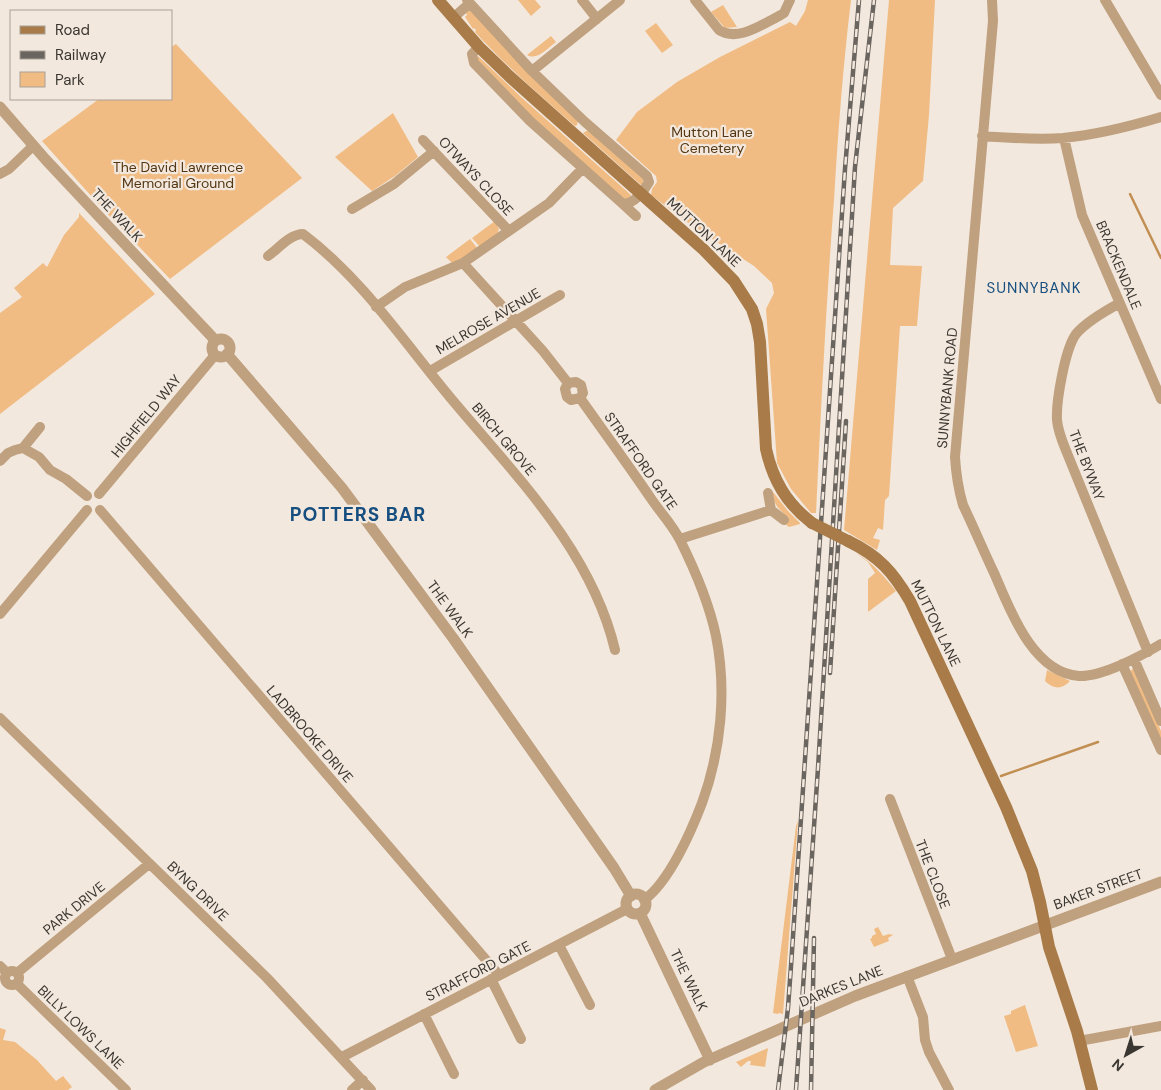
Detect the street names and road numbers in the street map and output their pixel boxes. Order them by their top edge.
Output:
street label: OTWAYS CLOSE [435,133,517,219]
street label: THE WALK [88,185,146,245]
street label: MUTTON LANE [663,193,745,271]
street label: BRACKENDALE [1092,218,1146,312]
street label: MELROSE AVENUE [432,284,544,358]
street label: SUNNYBANK ROAD [933,327,961,449]
street label: HIGHFIELD WAY [107,371,185,461]
street label: BIRCH GROVE [468,399,540,479]
street label: STRAFFORD GATE [601,409,682,513]
street label: THE BYWAY [1065,427,1109,503]
street label: THE WALK [423,577,477,641]
street label: MUTTON LANE [907,577,965,670]
street label: LADBROOKE DRIVE [263,682,357,786]
street label: THE CLOSE [912,837,954,911]
street label: BYNG DRIVE [163,857,233,925]
street label: BAKER STREET [1051,865,1145,913]
street label: PARK DRIVE [39,877,109,939]
street label: STRAFFORD GATE [423,937,534,1005]
street label: THE WALK [666,946,712,1014]
street label: DARKES LANE [796,961,886,1011]
street label: BILLY LOWS LANE [34,981,128,1073]

